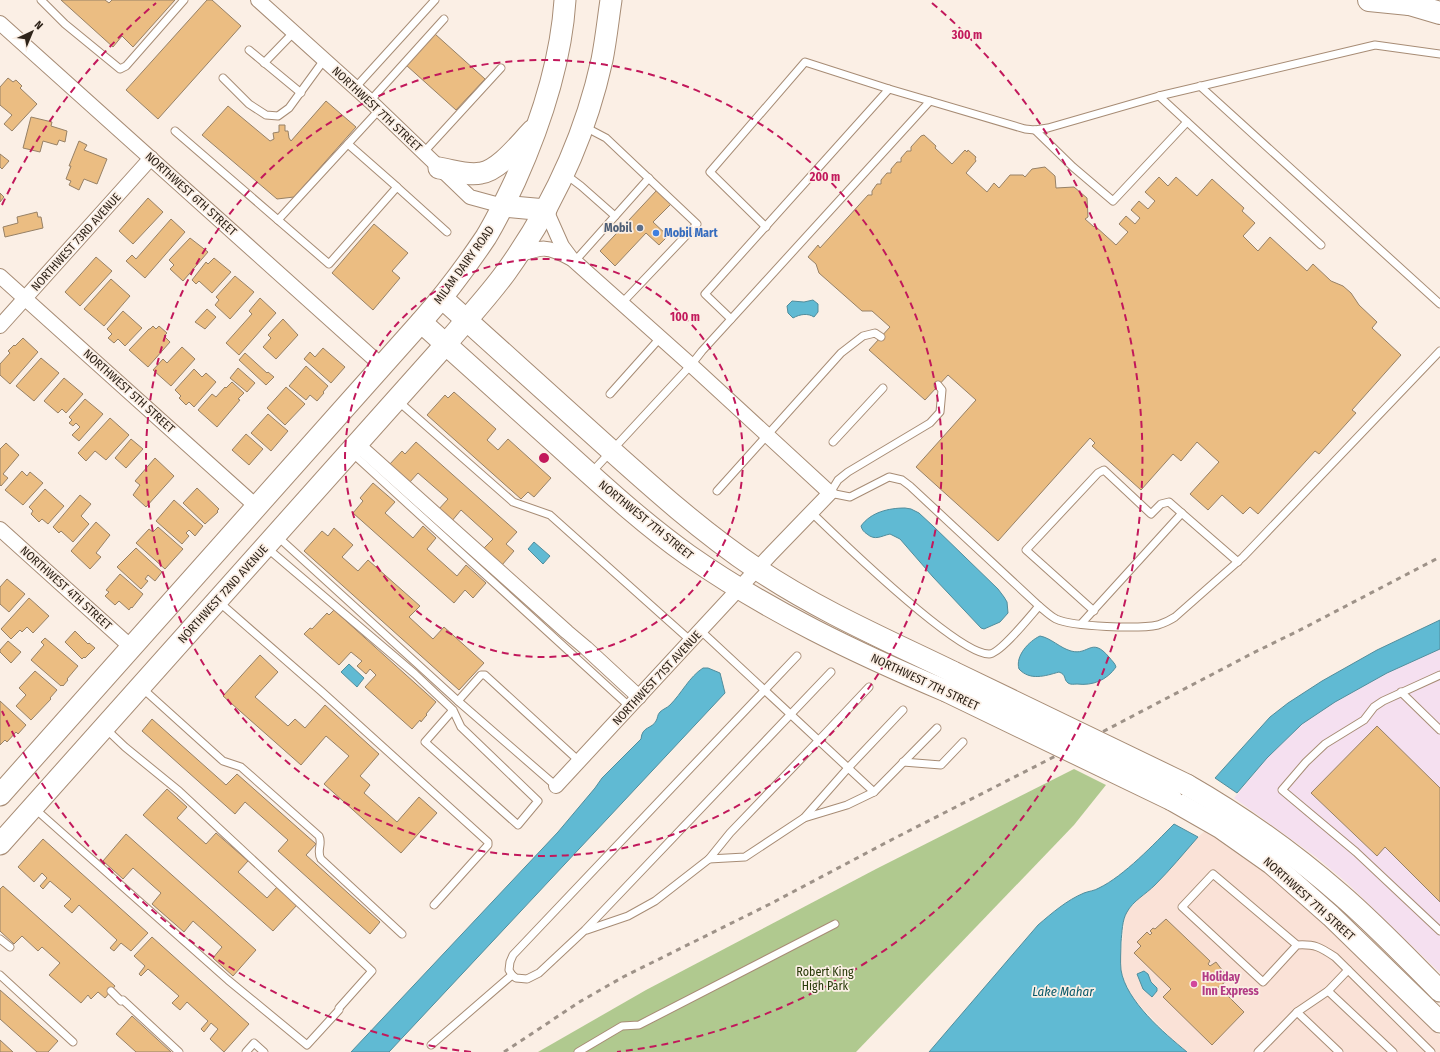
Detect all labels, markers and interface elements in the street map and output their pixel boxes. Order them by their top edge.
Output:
north arrow [12,12,52,52]
text: N [32,18,45,32]
text: 300 m [951,28,982,42]
street label: NORTHWEST 7TH STREET [329,64,425,155]
street label: NORTHWEST 6TH STREET [142,149,240,239]
text: 200 m [809,170,840,184]
street label: NORTHWEST 73RD AVENUE [28,190,124,294]
place label: Mobil [604,221,633,235]
street label: MILAM DAIRY ROAD [431,223,497,307]
marker: Mobil [635,223,645,233]
place label: Mobil Mart [664,226,718,240]
marker: Mobil Mart [651,228,661,238]
text: 100 m [670,310,700,324]
street label: NORTHWEST 5TH STREET [81,346,178,436]
centre of rings [537,451,551,465]
street label: NORTHWEST 7TH STREET [596,478,696,563]
street label: NORTHWEST 72ND AVENUE [175,542,271,646]
street label: NORTHWEST 4TH STREET [17,543,115,633]
street label: NORTHWEST 71ST AVENUE [610,628,705,728]
street label: NORTHWEST 7TH STREET [869,651,982,713]
street label: NORTHWEST 7TH STREET [1261,854,1358,944]
park label: Robert King High Park [796,965,854,993]
place label: Holiday Inn Express [1202,970,1259,998]
marker: Holiday Inn Express [1189,979,1199,989]
water label: Lake Mahar [1032,984,1094,999]

